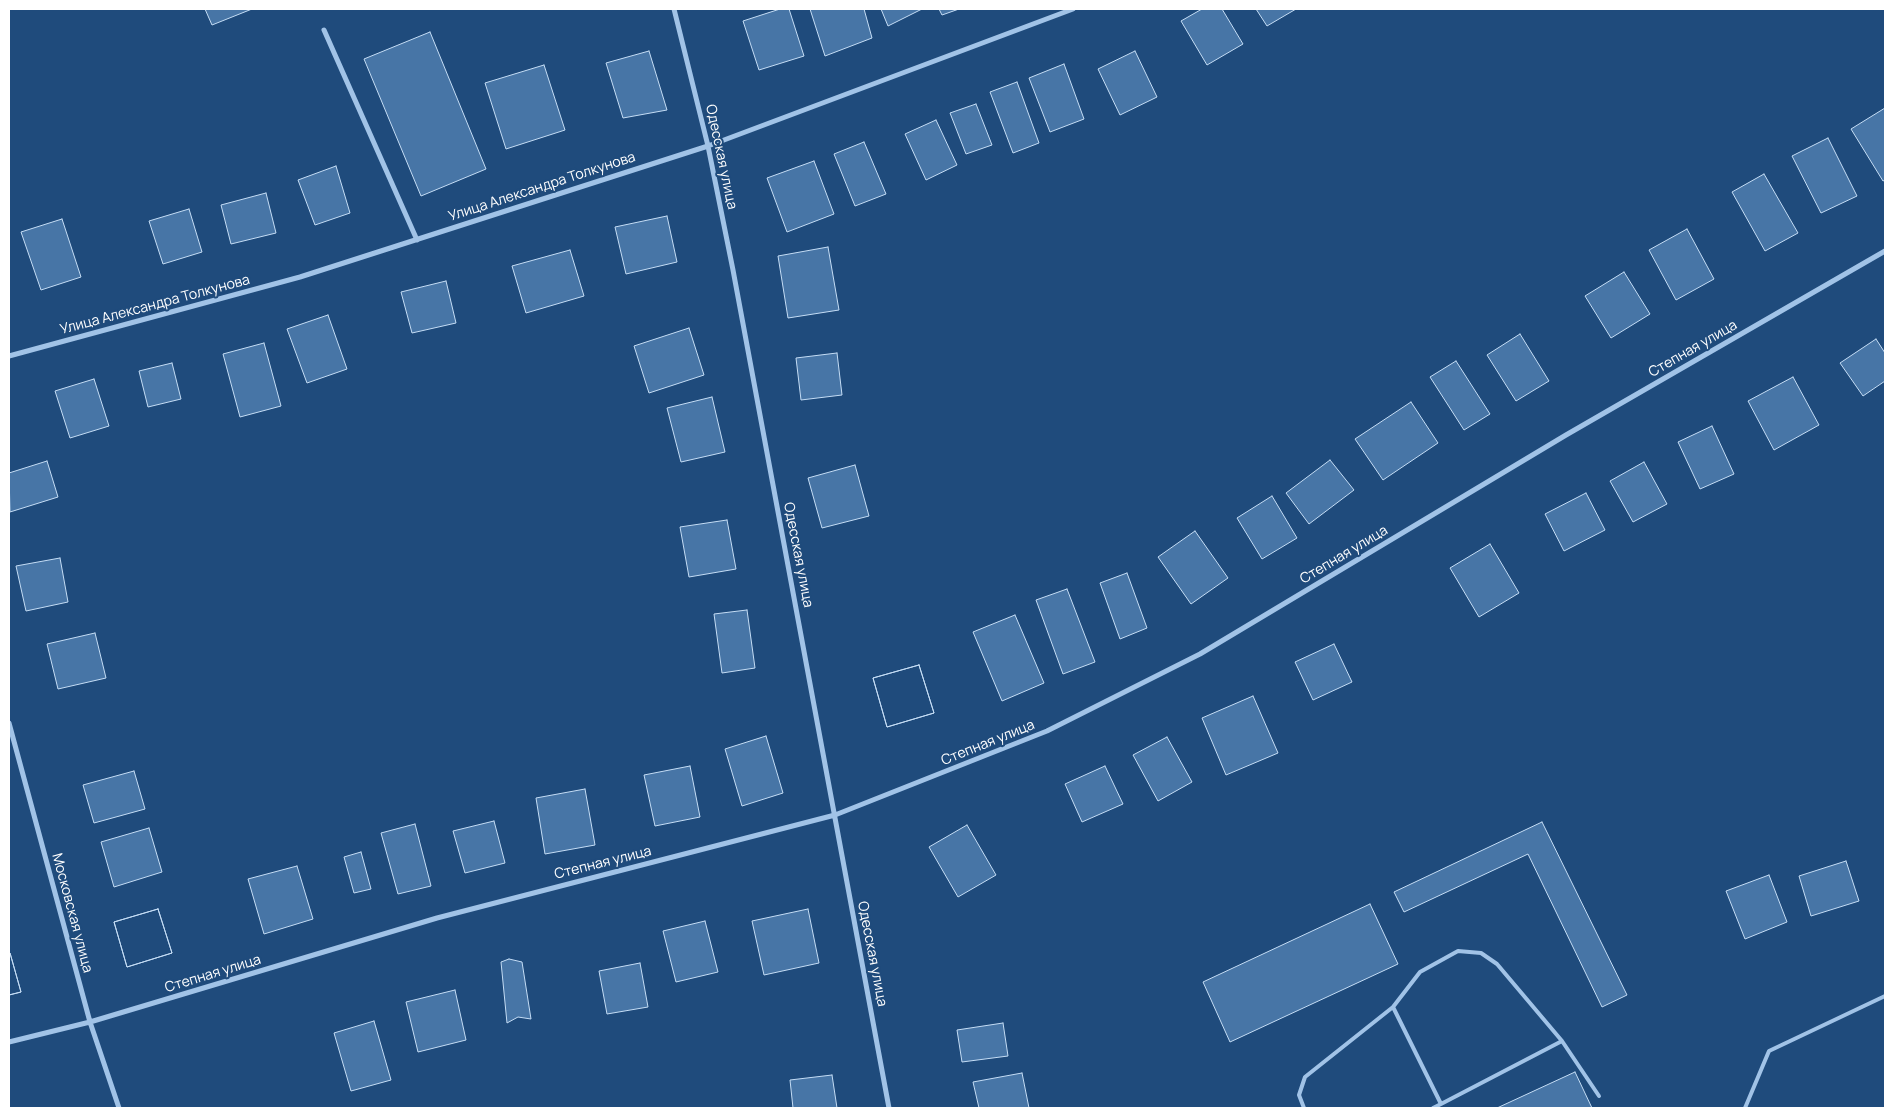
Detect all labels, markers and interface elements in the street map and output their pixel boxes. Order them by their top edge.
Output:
street label: Одесская улица [702,103,740,211]
street label: Улица Александра Толкунова [446,149,638,225]
street label: Улица Александра Толкунова [58,272,252,338]
street label: Степная улица [1646,317,1740,381]
street label: Одесская улица [780,501,816,609]
street label: Степная улица [1297,522,1391,588]
street label: Степная улица [939,717,1037,769]
street label: Степная улица [553,843,653,883]
street label: Московская улица [48,851,96,975]
street label: Одесская улица [854,900,890,1008]
street label: Степная улица [163,951,263,997]

